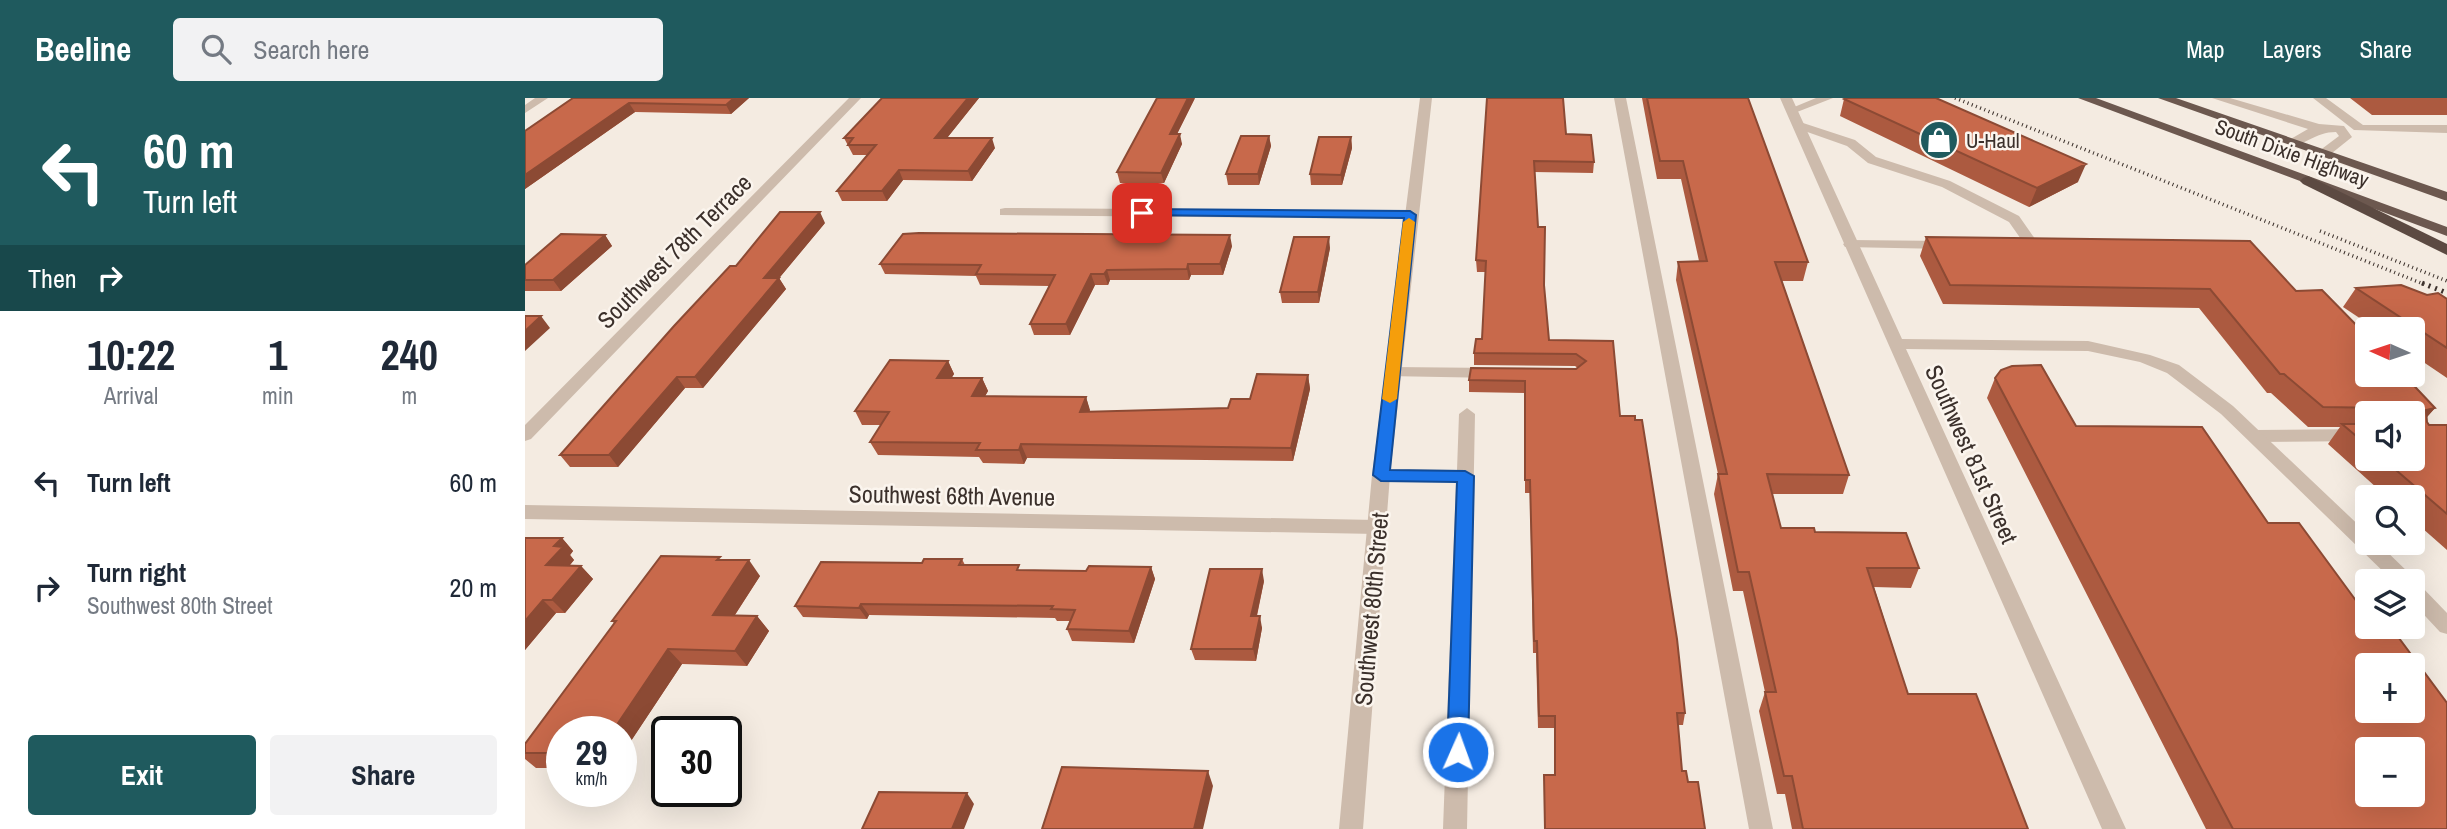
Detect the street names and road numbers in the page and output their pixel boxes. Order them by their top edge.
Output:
street label: South Dixie Highway [2211,112,2373,194]
street label: Southwest 78th Terrace [590,167,758,335]
street label: Southwest 81st Street [1918,360,2026,549]
street label: Southwest 68th Avenue [848,477,1056,513]
street label: Southwest 80th Street [1347,511,1395,707]

